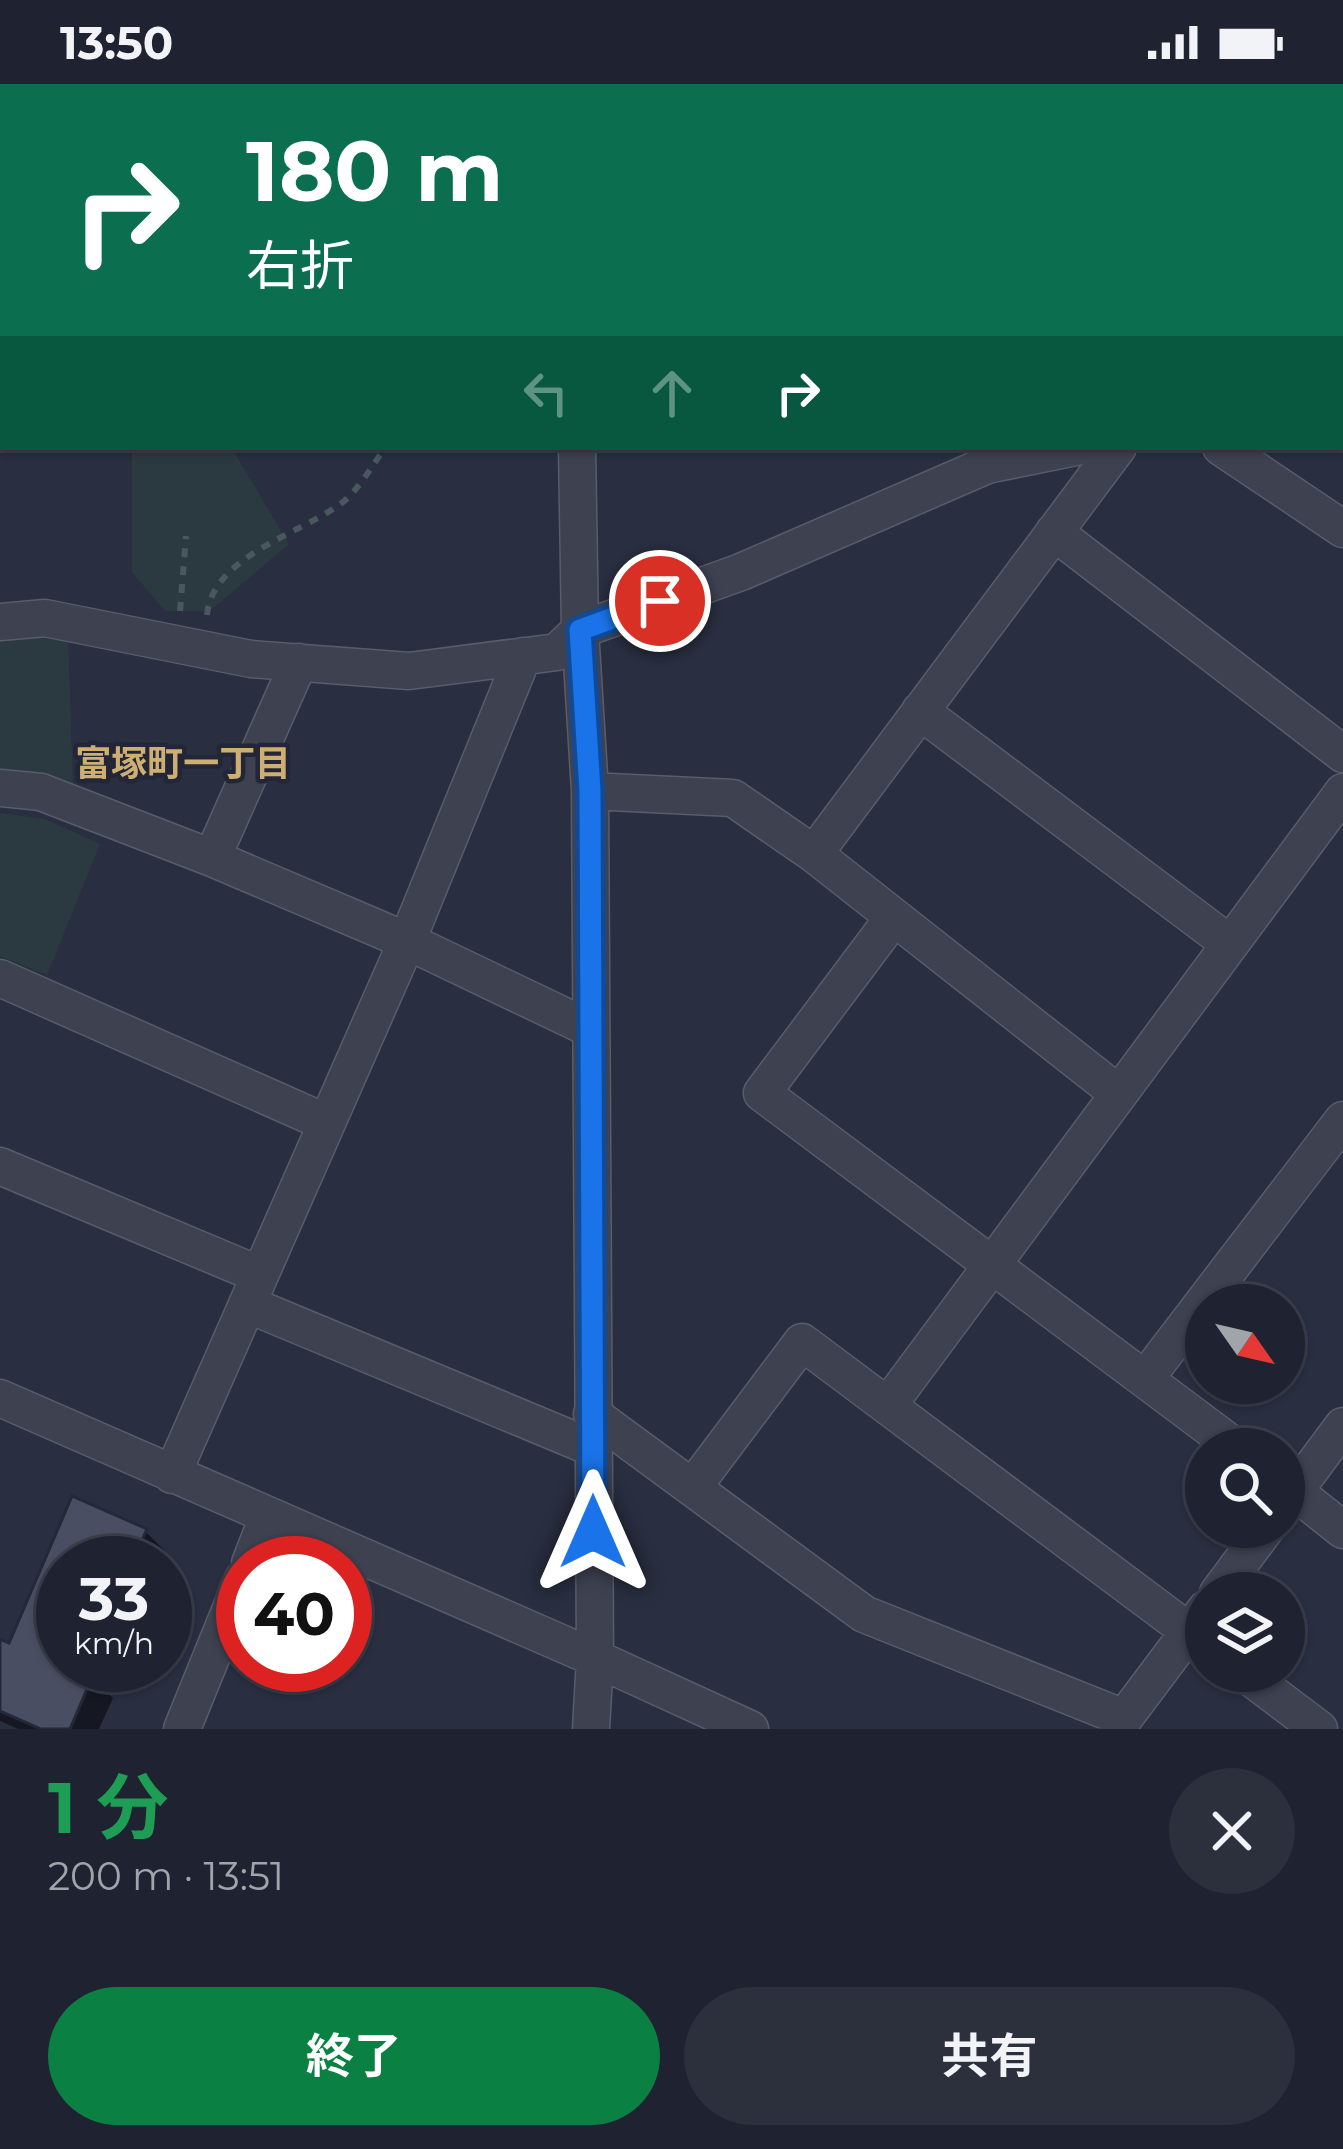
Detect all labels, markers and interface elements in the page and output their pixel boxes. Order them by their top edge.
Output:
text: 13:50 [60,15,173,70]
text: 180 m [246,120,503,222]
icon: right [48,132,204,288]
text: 右折 [246,233,354,299]
icon: left [513,360,579,426]
icon: ahead [639,360,705,426]
icon: right [765,360,831,426]
pin [609,550,711,652]
icon: arrive [627,568,693,634]
district label: 富塚町一丁目 [75,741,291,785]
north arrow [1185,1284,1305,1404]
map controls [1185,1284,1305,1692]
button: search [1185,1428,1305,1548]
position arrow [530,1469,656,1595]
speed limit sign: 40 [216,1536,372,1692]
text: 33 [79,1562,149,1635]
button: layers [1185,1572,1305,1692]
text: km/h [74,1625,154,1662]
text: 1 分 [48,1763,169,1851]
button: close [1169,1768,1295,1894]
text: 200 m · 13:51 [48,1852,284,1900]
button: 終了 [48,1987,660,2125]
button: 共有 [684,1987,1295,2125]

